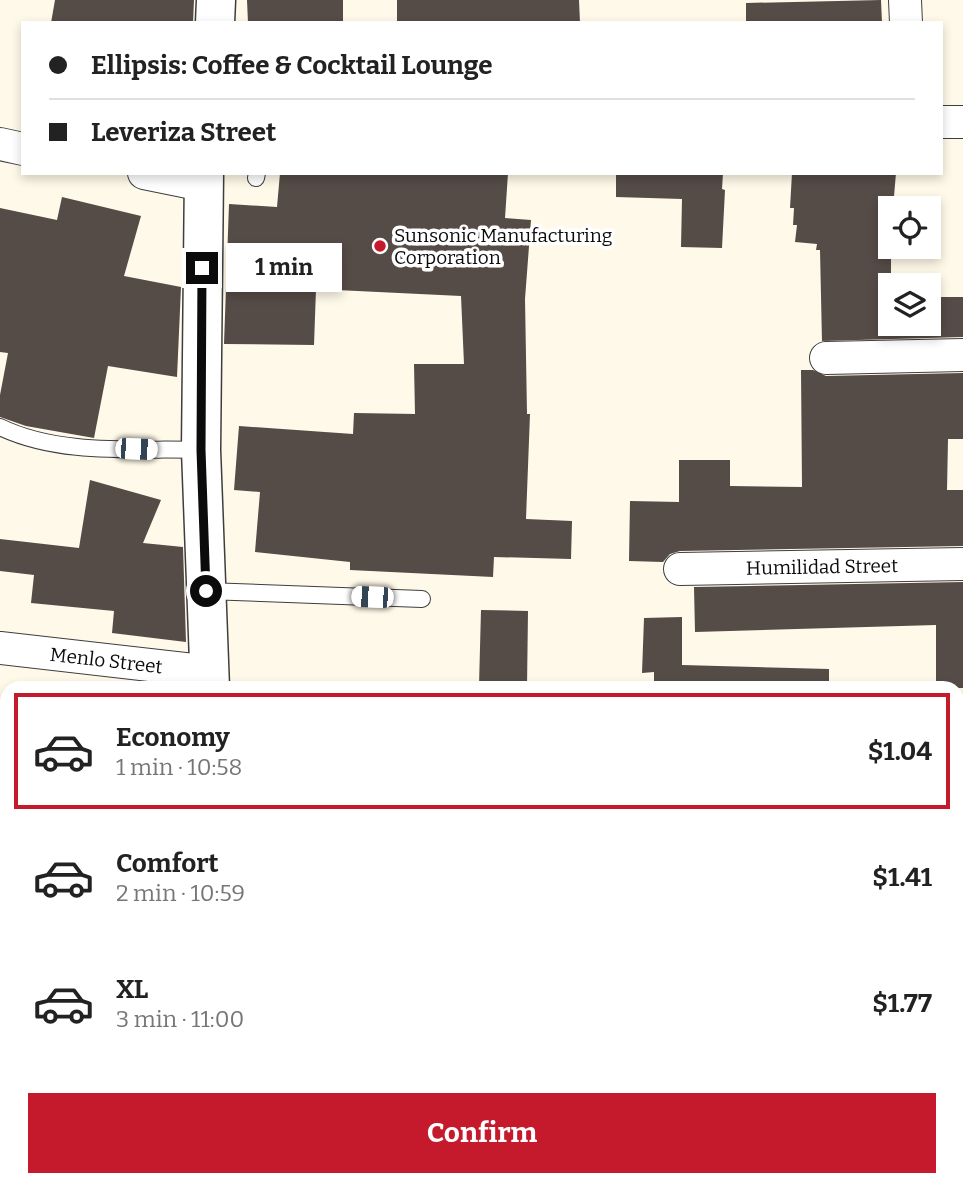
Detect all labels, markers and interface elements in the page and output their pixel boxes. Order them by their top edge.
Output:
text: Ellipsis: Coffee & Cocktail Lounge [91,50,493,81]
text: Leveriza Street [91,117,276,148]
map controls [878,196,941,336]
button: locate [878,196,941,259]
place label: Sunsonic Manufacturing Corporation [394,224,613,269]
marker: Sunsonic Manufacturing Corporation [372,238,388,254]
callout: 1 min [227,244,342,292]
route end [186,252,218,284]
text: 1 min [255,253,313,281]
button: layers [878,273,941,336]
car [115,438,158,460]
street label: Humilidad Street [746,554,898,580]
route start [190,575,222,607]
car [351,586,394,608]
street label: Menlo Street [49,643,164,678]
icon: car [32,720,95,783]
text: Economy [116,722,230,753]
text: $1.04 [868,736,932,767]
text: 1 min · 10:58 [116,753,242,781]
icon: car [32,846,95,909]
text: Comfort [116,848,219,879]
text: $1.41 [872,862,932,893]
text: 2 min · 10:59 [116,879,245,907]
icon: car [32,972,95,1035]
text: XL [116,974,148,1005]
text: $1.77 [872,988,932,1019]
text: 3 min · 11:00 [116,1005,244,1033]
button: Confirm [28,1093,936,1173]

